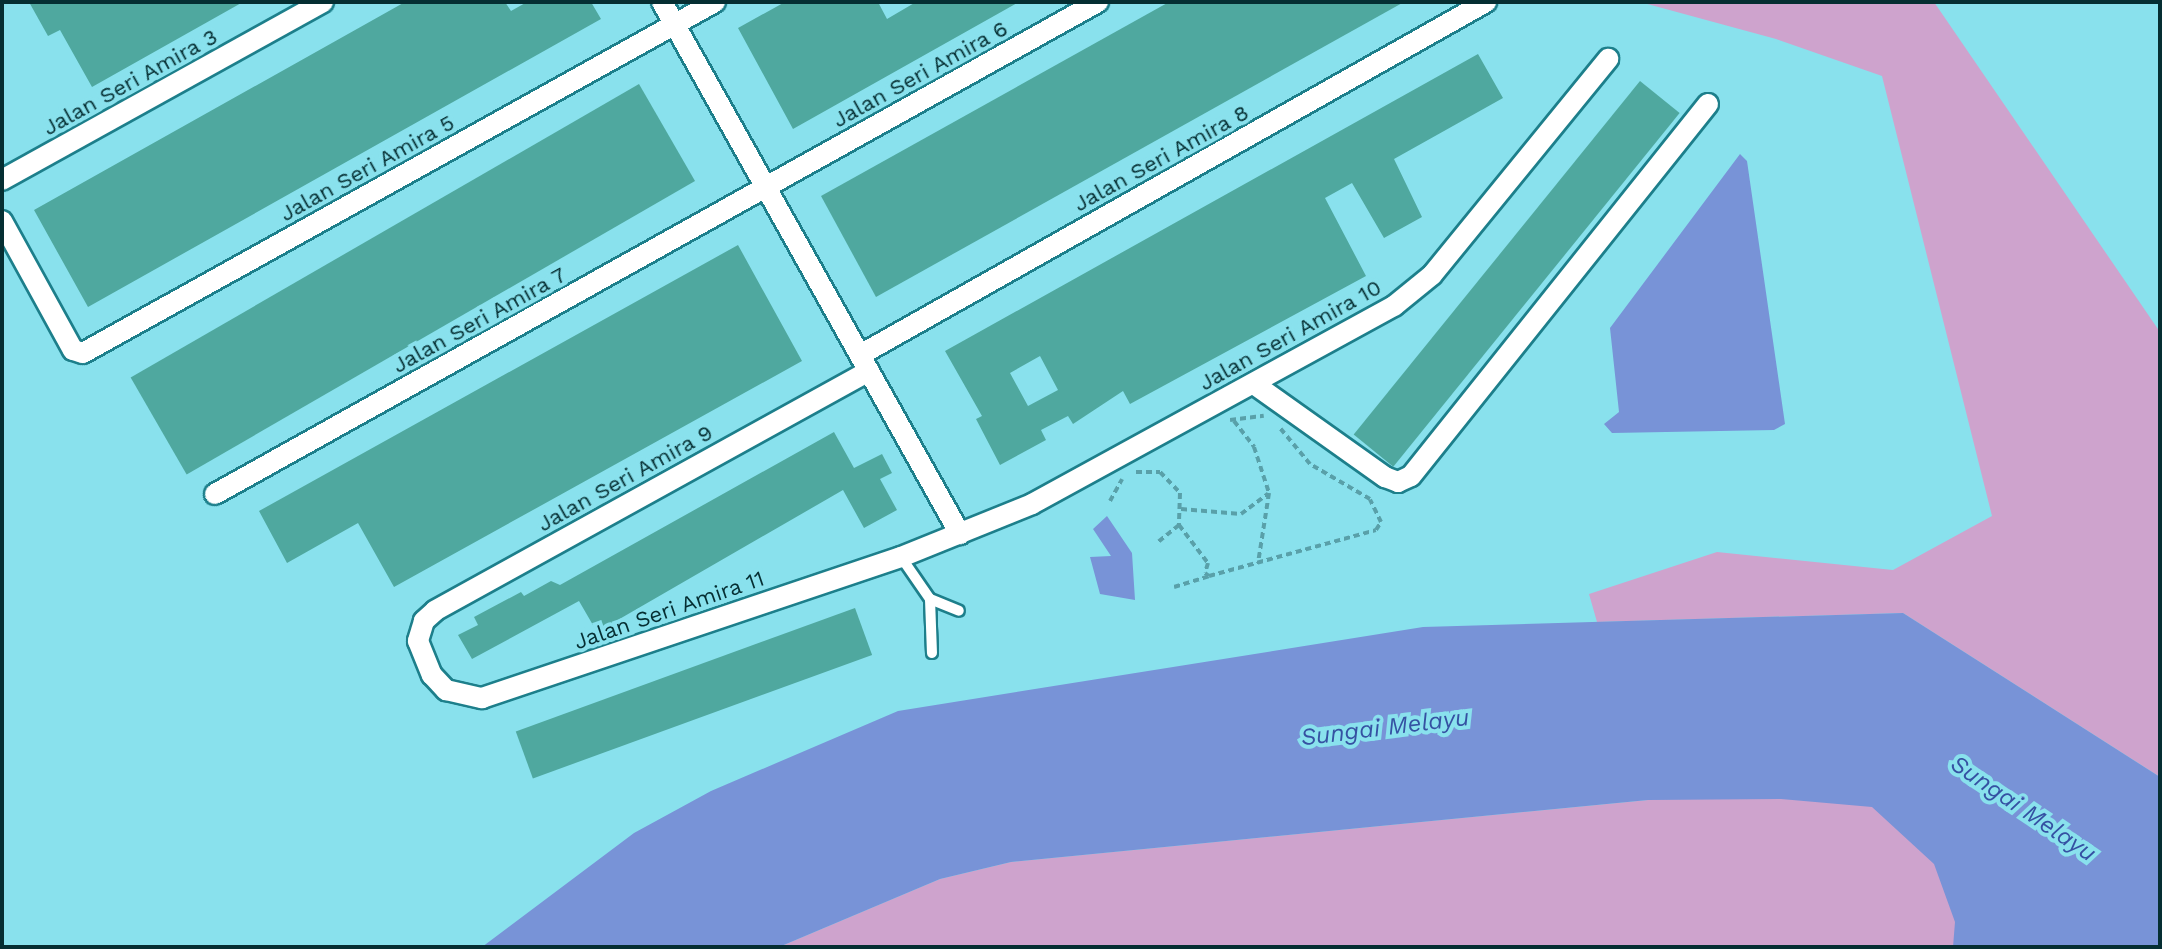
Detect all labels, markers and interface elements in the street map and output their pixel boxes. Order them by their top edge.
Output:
street label: Jalan Seri Amira 6 [827,15,1013,133]
street label: Jalan Seri Amira 3 [38,23,222,141]
street label: Jalan Seri Amira 8 [1068,99,1254,217]
street label: Jalan Seri Amira 5 [275,109,459,227]
street label: Jalan Seri Amira 7 [387,261,571,379]
street label: Jalan Seri Amira 10 [1193,273,1387,397]
street label: Jalan Seri Amira 9 [532,419,718,537]
street label: Jalan Seri Amira 11 [570,565,768,655]
water label: Sungai Melayu [1299,703,1471,753]
water label: Sungai Melayu [1945,750,2101,868]

